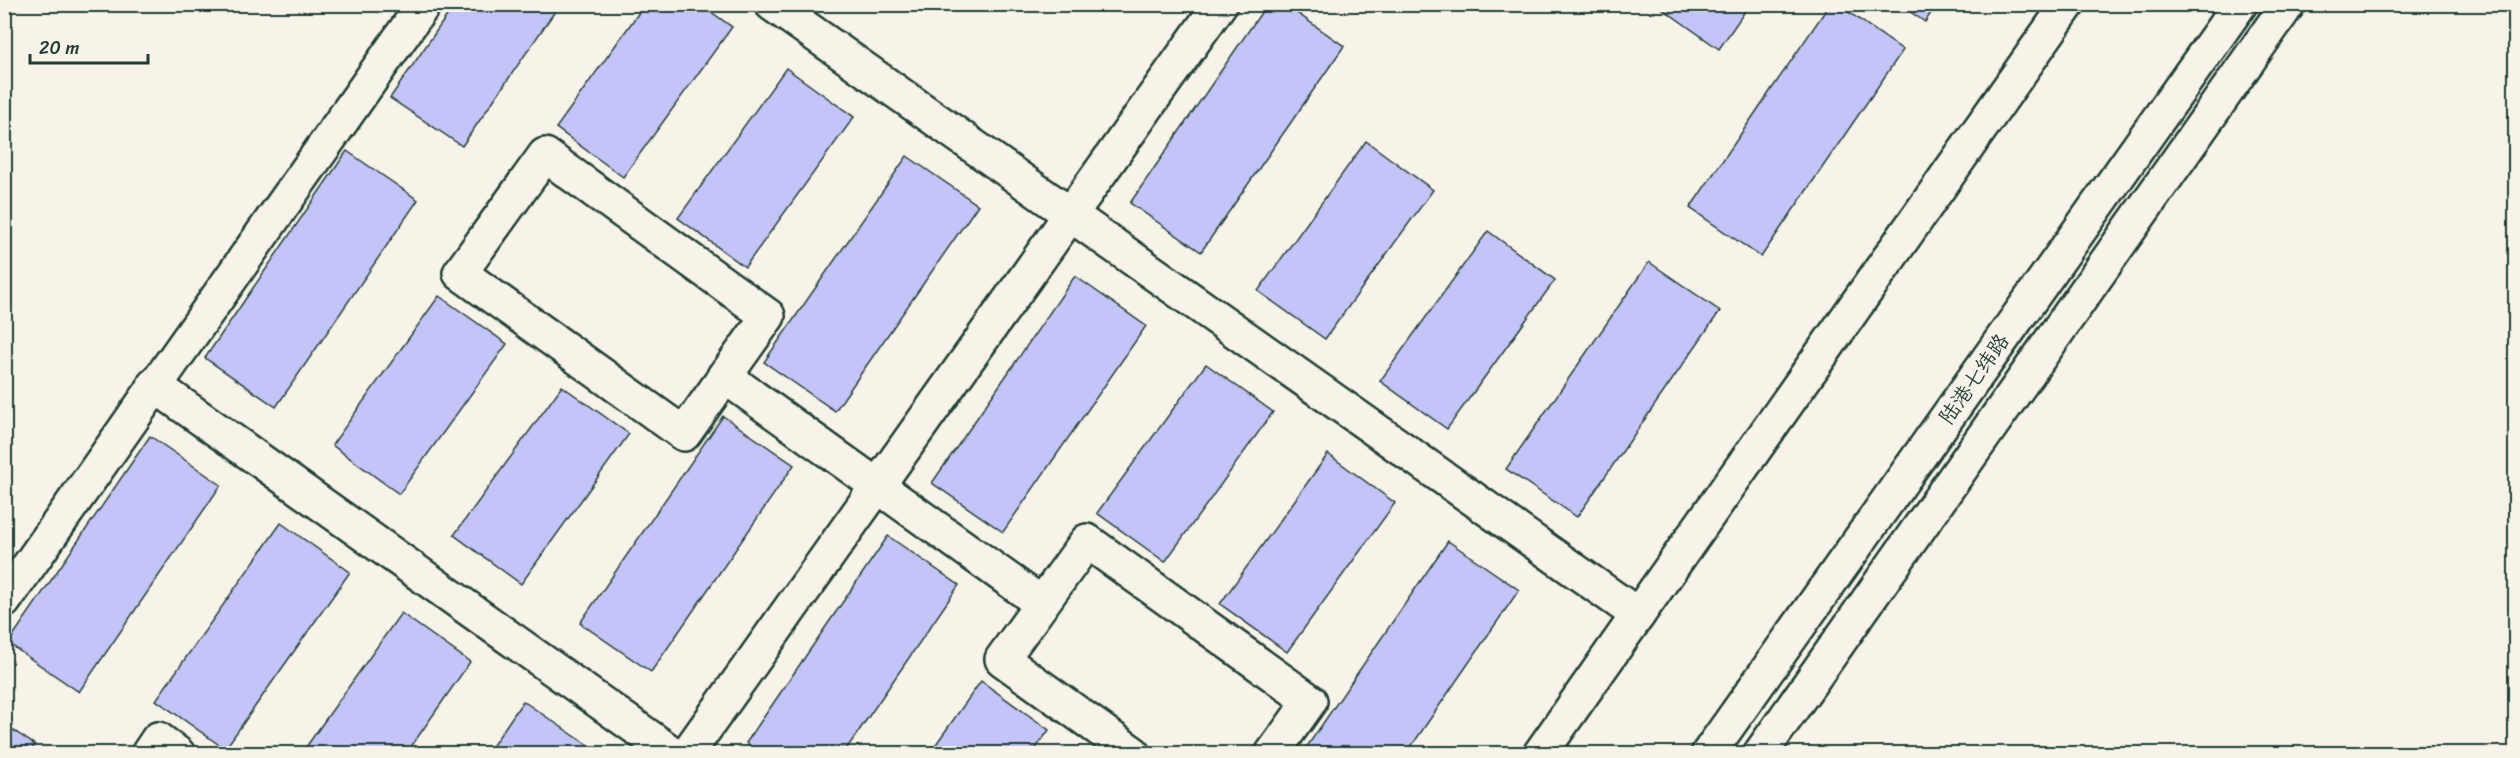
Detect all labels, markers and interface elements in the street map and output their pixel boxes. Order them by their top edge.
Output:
scale bar [30,27,148,65]
text: 20 m [39,32,79,64]
street label: 陆港七纬路 [1928,325,2020,433]

